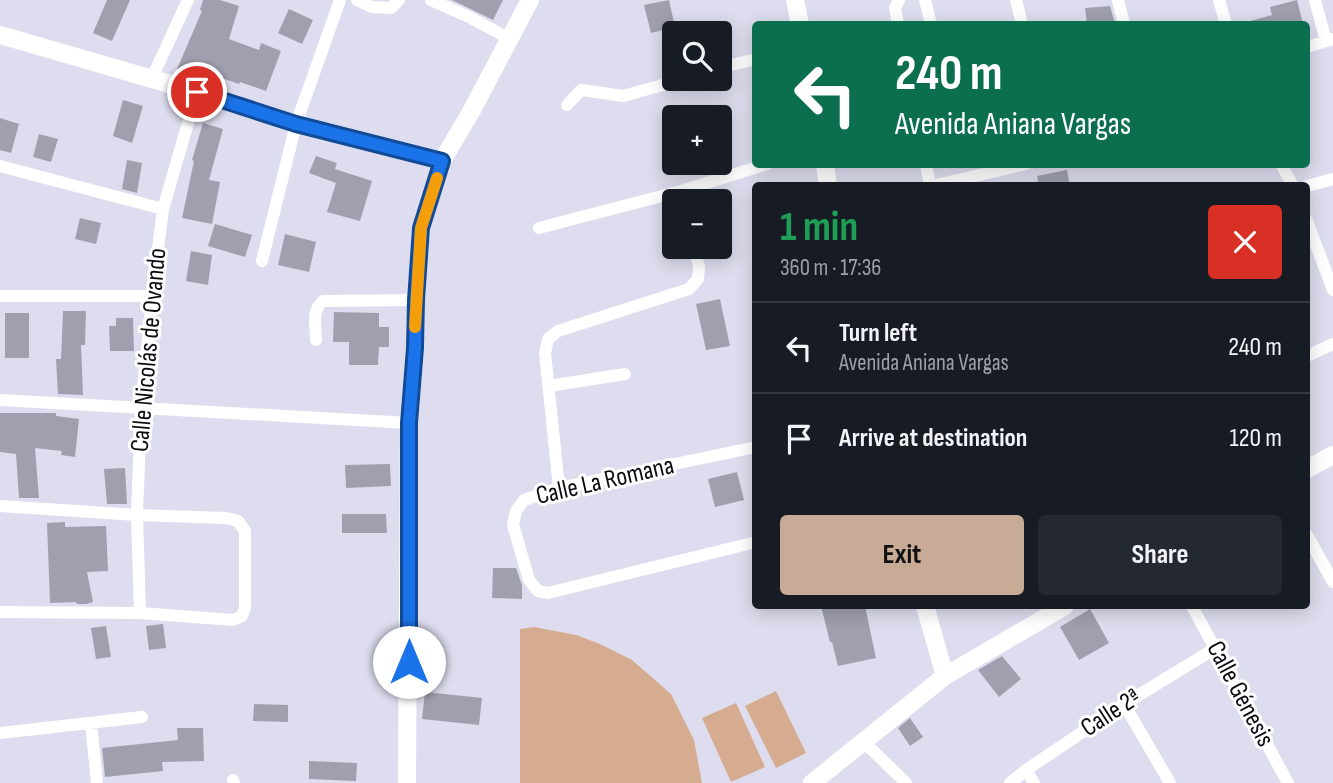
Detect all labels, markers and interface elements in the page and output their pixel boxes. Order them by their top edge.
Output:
map controls [662,21,732,259]
button: search [662,21,732,91]
text: 240 m [895,45,1003,104]
icon: left [780,49,871,140]
pin [167,62,227,122]
icon: arrive [178,73,216,111]
button: + [662,105,732,175]
text: Avenida Aniana Vargas [895,105,1131,144]
button: − [662,189,732,259]
text: 1 min [780,202,858,253]
button: close [1208,205,1282,279]
street label: Calle Nicolás de Ovando [125,247,173,453]
text: 360 m · 17:36 [780,254,881,282]
text: Turn left [839,318,917,349]
icon: left [780,329,818,367]
text: 240 m [1228,332,1282,363]
text: Avenida Aniana Vargas [839,349,1009,377]
icon: arrive [780,420,818,458]
text: Arrive at destination [839,423,1027,454]
text: 120 m [1229,423,1282,454]
street label: Calle La Romana [533,450,677,512]
button: Exit [780,515,1024,595]
button: Share [1038,515,1282,595]
position arrow [372,625,446,699]
street label: Calle Génesis [1199,636,1281,752]
street label: Calle 2ª [1075,682,1147,744]

